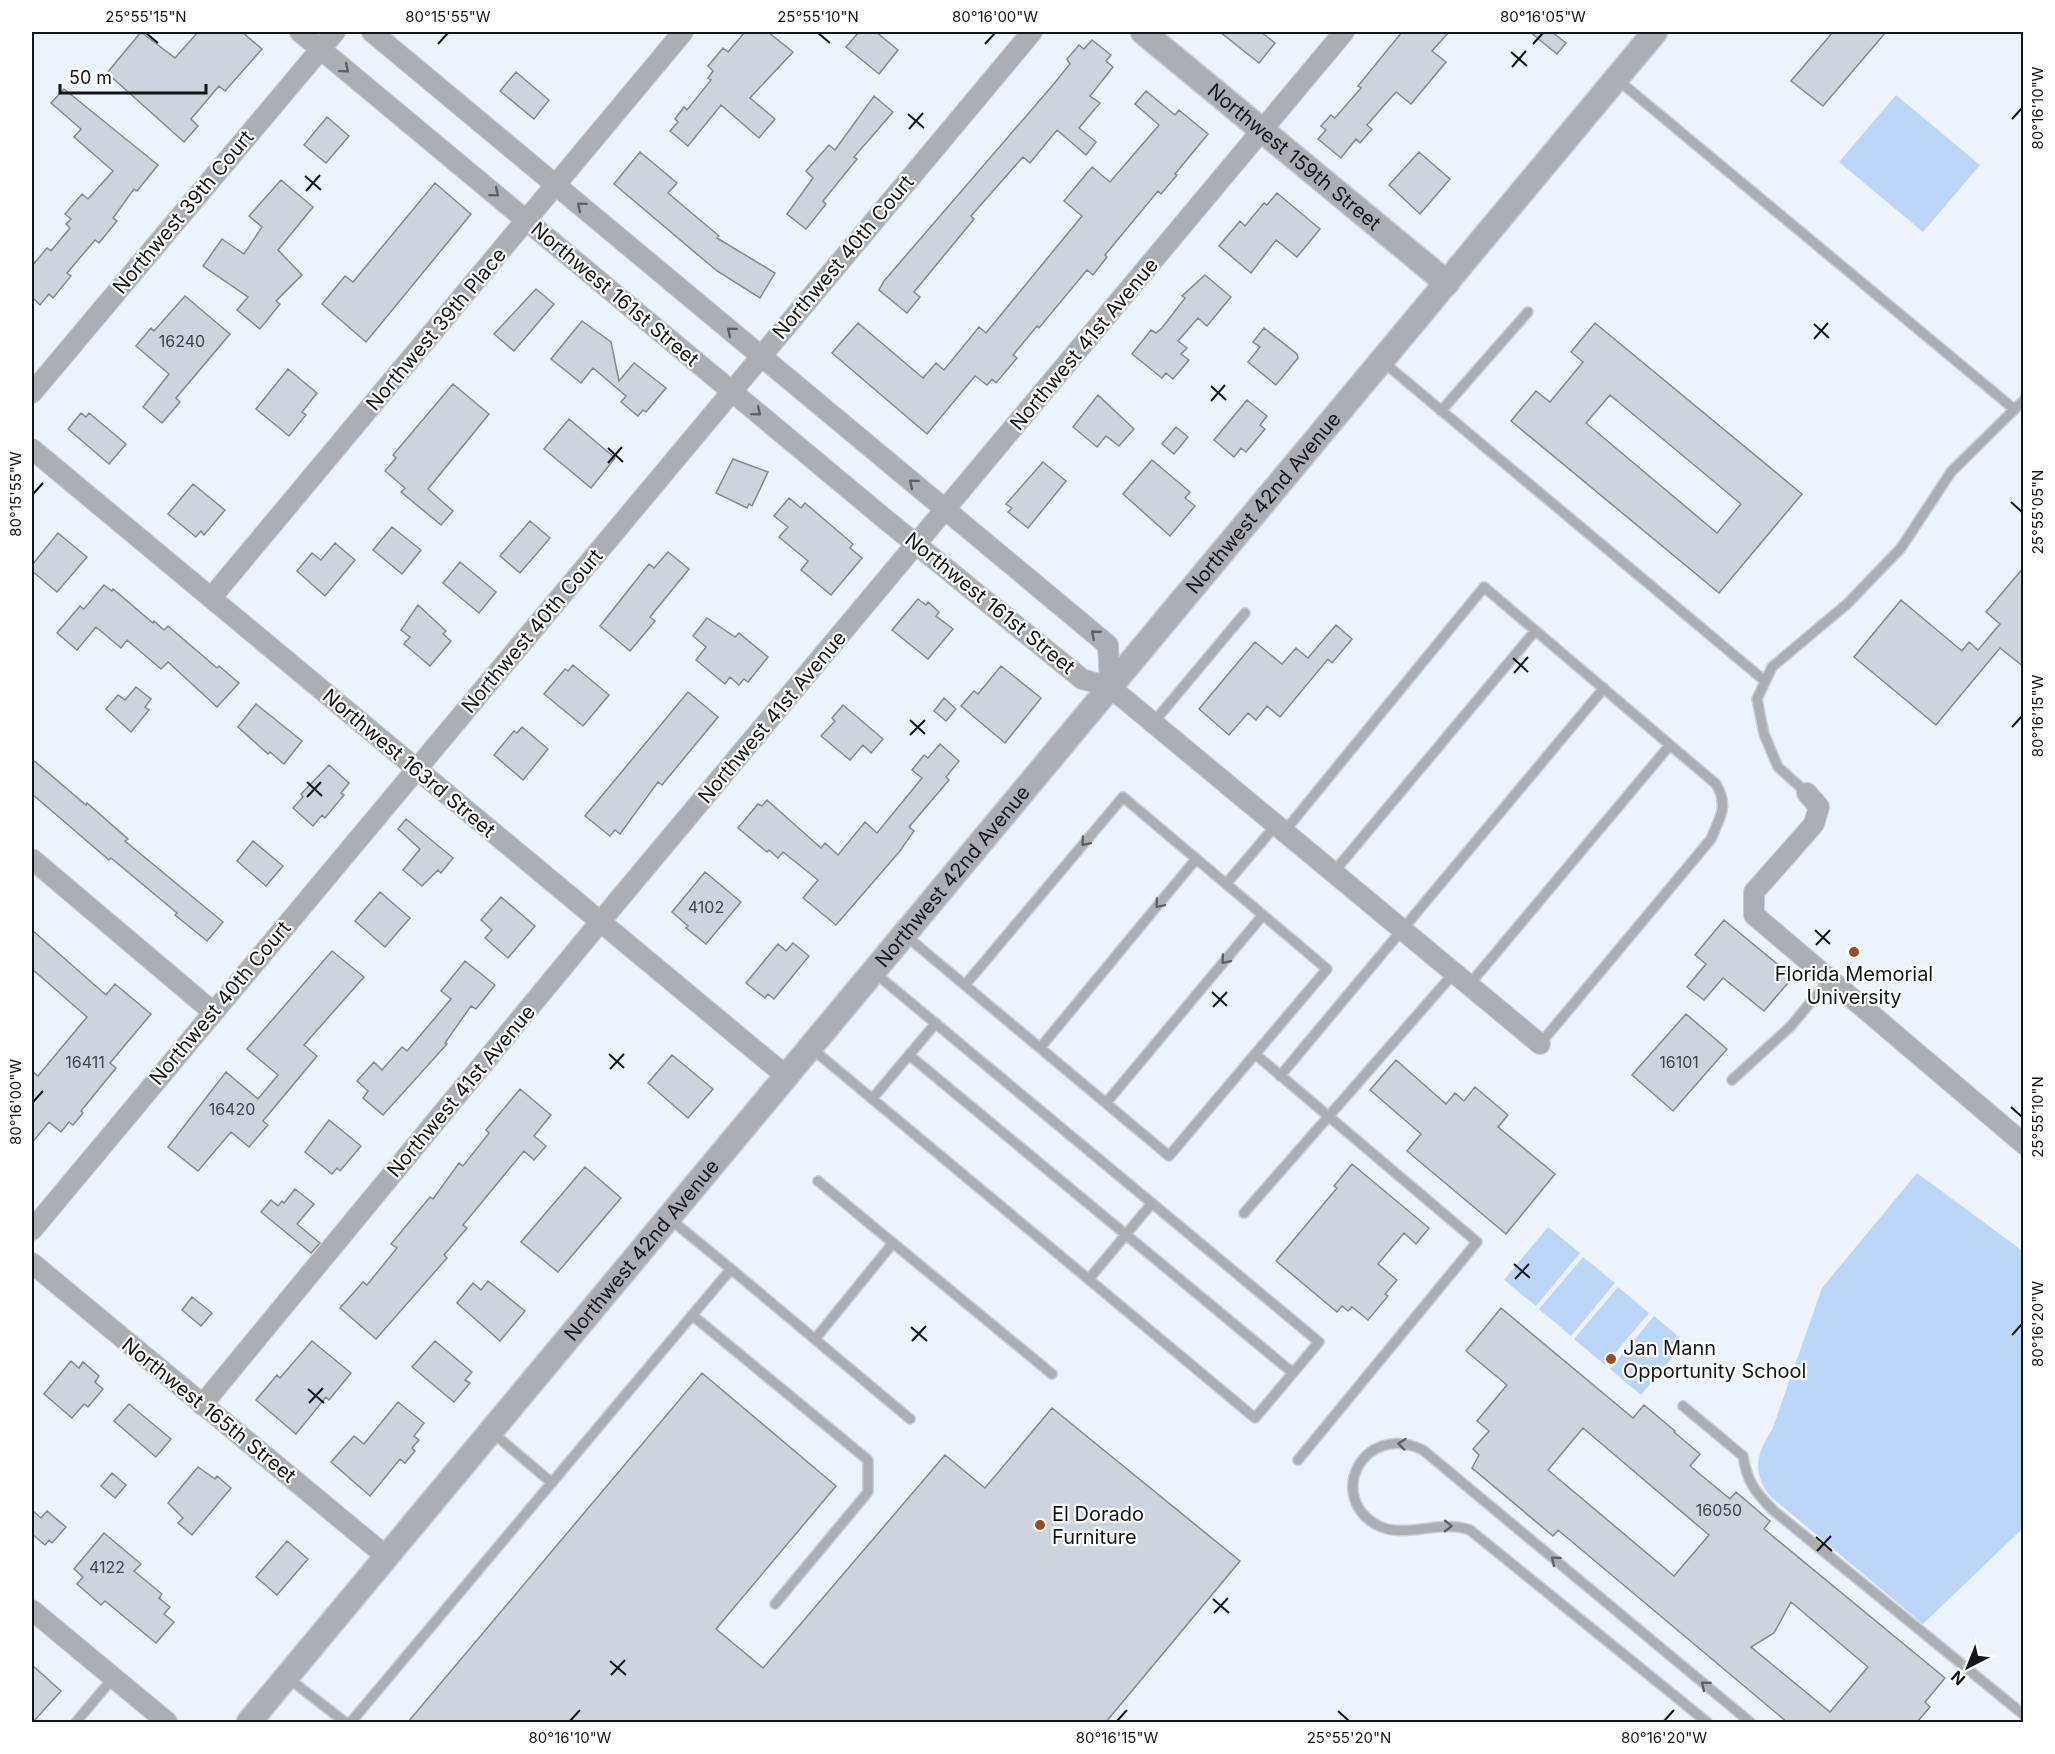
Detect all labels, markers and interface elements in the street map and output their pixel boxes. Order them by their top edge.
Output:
text: 25°55'15"N [105,7,187,26]
text: 80°15'55"W [405,7,491,26]
text: 25°55'10"N [777,7,859,26]
text: 80°16'00"W [952,7,1038,26]
text: 80°16'05"W [1500,7,1586,26]
scale bar [60,57,206,95]
one-way arrow [338,62,349,73]
text: 80°16'10"W [2028,66,2047,149]
text: 50 m [69,67,112,88]
street label: Northwest 159th Street [1203,78,1386,235]
street label: Northwest 39th Court [108,125,259,298]
street label: Northwest 40th Court [767,170,919,344]
one-way arrow [488,186,499,197]
one-way arrow [577,202,588,213]
street label: Northwest 161st Street [526,217,704,371]
street label: Northwest 39th Place [361,243,511,415]
street label: Northwest 41st Avenue [1005,253,1163,435]
one-way arrow [727,327,738,338]
house number: 16240 [159,331,205,351]
one-way arrow [750,405,761,416]
street label: Northwest 42nd Avenue [1181,407,1346,598]
text: 80°15'55"W [6,451,25,537]
text: 25°55'05"N [2028,470,2047,554]
one-way arrow [909,479,920,490]
street label: Northwest 161st Street [900,527,1080,679]
street label: Northwest 40th Court [456,544,608,718]
street label: Northwest 41st Avenue [693,626,851,808]
one-way arrow [1091,630,1102,641]
text: 80°16'15"W [2028,675,2047,757]
street label: Northwest 163rd Street [318,684,501,843]
street label: Northwest 42nd Avenue [870,781,1035,972]
one-way arrow [1081,835,1092,846]
house number: 4102 [688,897,724,917]
one-way arrow [1155,897,1166,908]
street label: Northwest 40th Court [144,916,296,1090]
marker: Florida Memorial University [1847,945,1861,959]
one-way arrow [1222,953,1233,964]
place label: Florida Memorial University [1775,962,1933,1009]
street label: Northwest 41st Avenue [382,1000,540,1182]
house number: 16411 [65,1052,105,1072]
house number: 16101 [1659,1052,1699,1072]
text: 80°16'00"W [6,1059,25,1145]
text: 25°55'10"N [2028,1076,2047,1158]
house number: 16420 [209,1099,255,1119]
street label: Northwest 42nd Avenue [559,1154,724,1346]
text: 80°16'20"W [2028,1281,2047,1367]
street label: Northwest 165th Street [117,1332,301,1488]
place label: Jan Mann Opportunity School [1623,1336,1806,1383]
marker: Jan Mann Opportunity School [1604,1352,1618,1366]
one-way arrow [1397,1438,1406,1450]
house number: 16050 [1696,1500,1742,1520]
place label: El Dorado Furniture [1052,1502,1144,1549]
marker: El Dorado Furniture [1033,1518,1047,1532]
one-way arrow [1444,1520,1453,1532]
house number: 4122 [89,1557,125,1577]
one-way arrow [1551,1557,1562,1568]
north arrow [1938,1637,1998,1697]
text: N [1947,1667,1969,1690]
one-way arrow [1701,1681,1712,1692]
text: 80°16'10"W [529,1728,612,1747]
text: 80°16'15"W [1076,1728,1158,1747]
text: 25°55'20"N [1307,1728,1391,1747]
text: 80°16'20"W [1621,1728,1707,1747]

